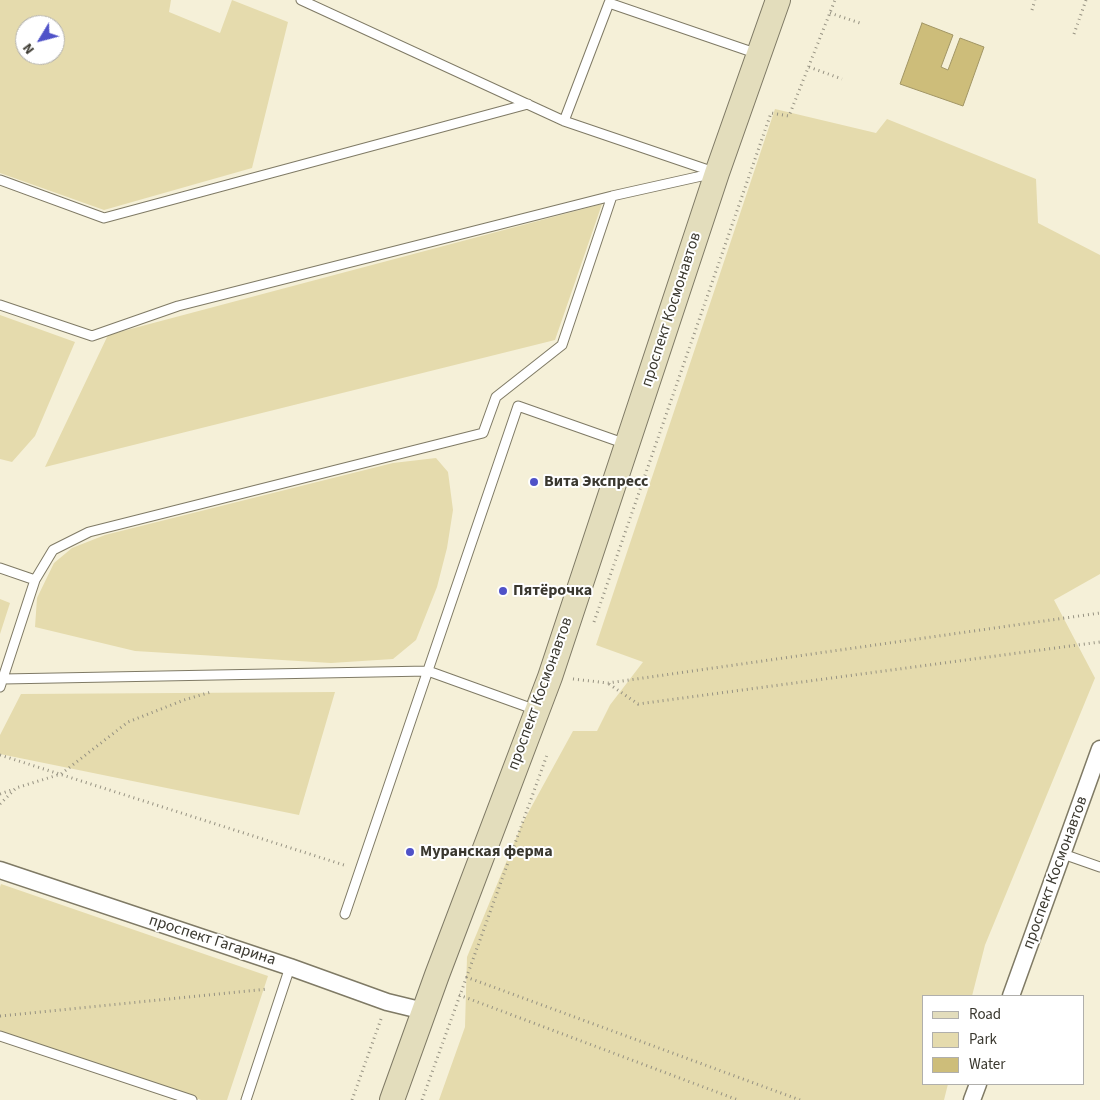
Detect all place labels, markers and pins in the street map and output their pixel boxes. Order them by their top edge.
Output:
place label: Вита Экспресс [544,472,648,492]
marker: Вита Экспресс [528,476,540,488]
place label: Пятёрочка [513,581,592,601]
marker: Пятёрочка [497,585,509,597]
place label: Муранская ферма [420,842,553,862]
marker: Муранская ферма [404,846,416,858]

